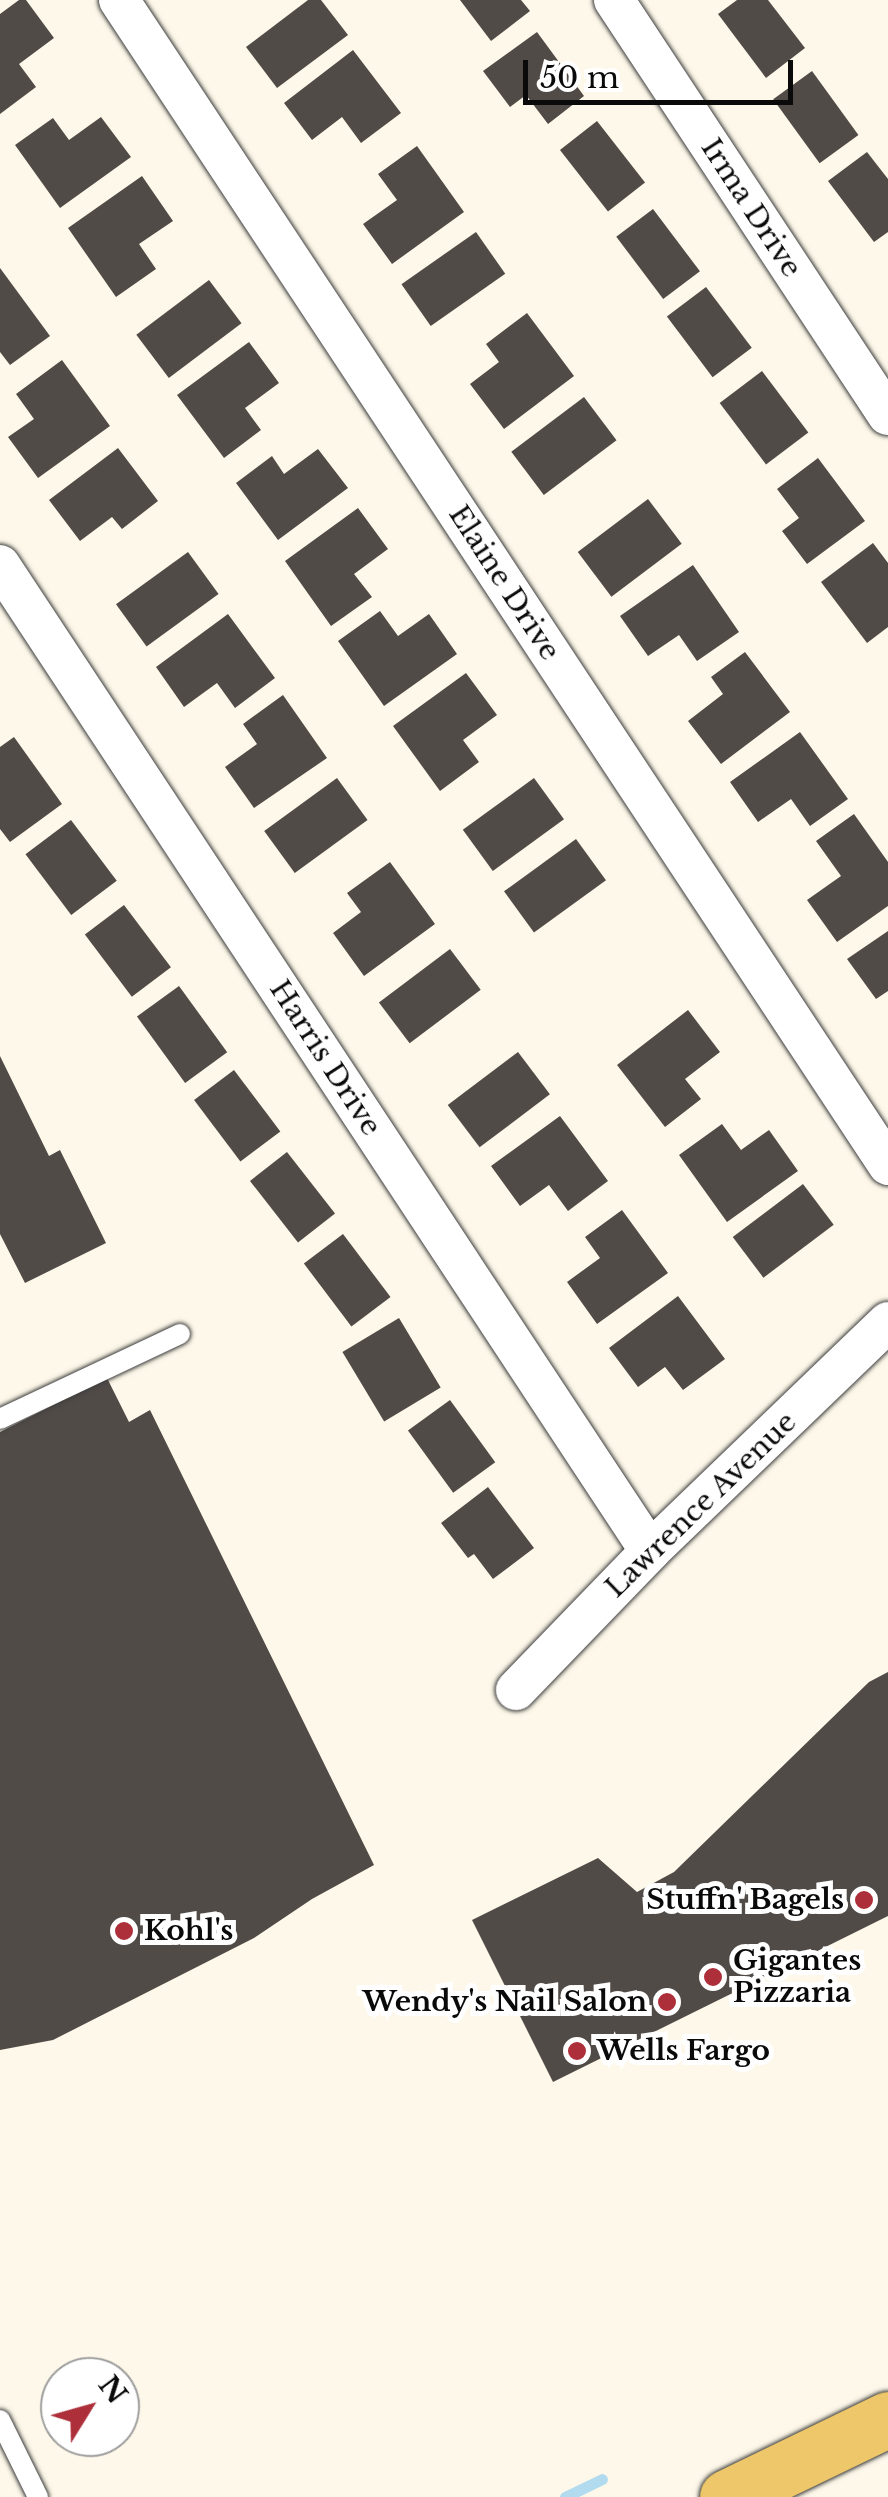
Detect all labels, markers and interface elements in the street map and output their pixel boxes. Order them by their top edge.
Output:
scale bar [528,40,798,102]
text: 50 m [540,59,619,96]
street label: Irma Drive [694,132,808,284]
street label: Elaine Drive [441,499,567,667]
street label: Harris Drive [262,974,388,1142]
street label: Lawrence Avenue [598,1405,804,1605]
place label: Stuffn' Bagels [646,1883,844,1917]
marker: Stuffn' Bagels [853,1889,875,1911]
place label: Kohl's [144,1914,233,1948]
marker: Kohl's [113,1920,135,1942]
place label: Gigantes Pizzaria [733,1944,861,2010]
marker: Gigantes Pizzaria [702,1966,724,1988]
place label: Wendy's Nail Salon [362,1985,647,2019]
marker: Wendy's Nail Salon [656,1991,678,2013]
place label: Wells Fargo [597,2034,770,2068]
marker: Wells Fargo [566,2040,588,2062]
north arrow [40,2357,140,2457]
text: N [91,2369,135,2411]

